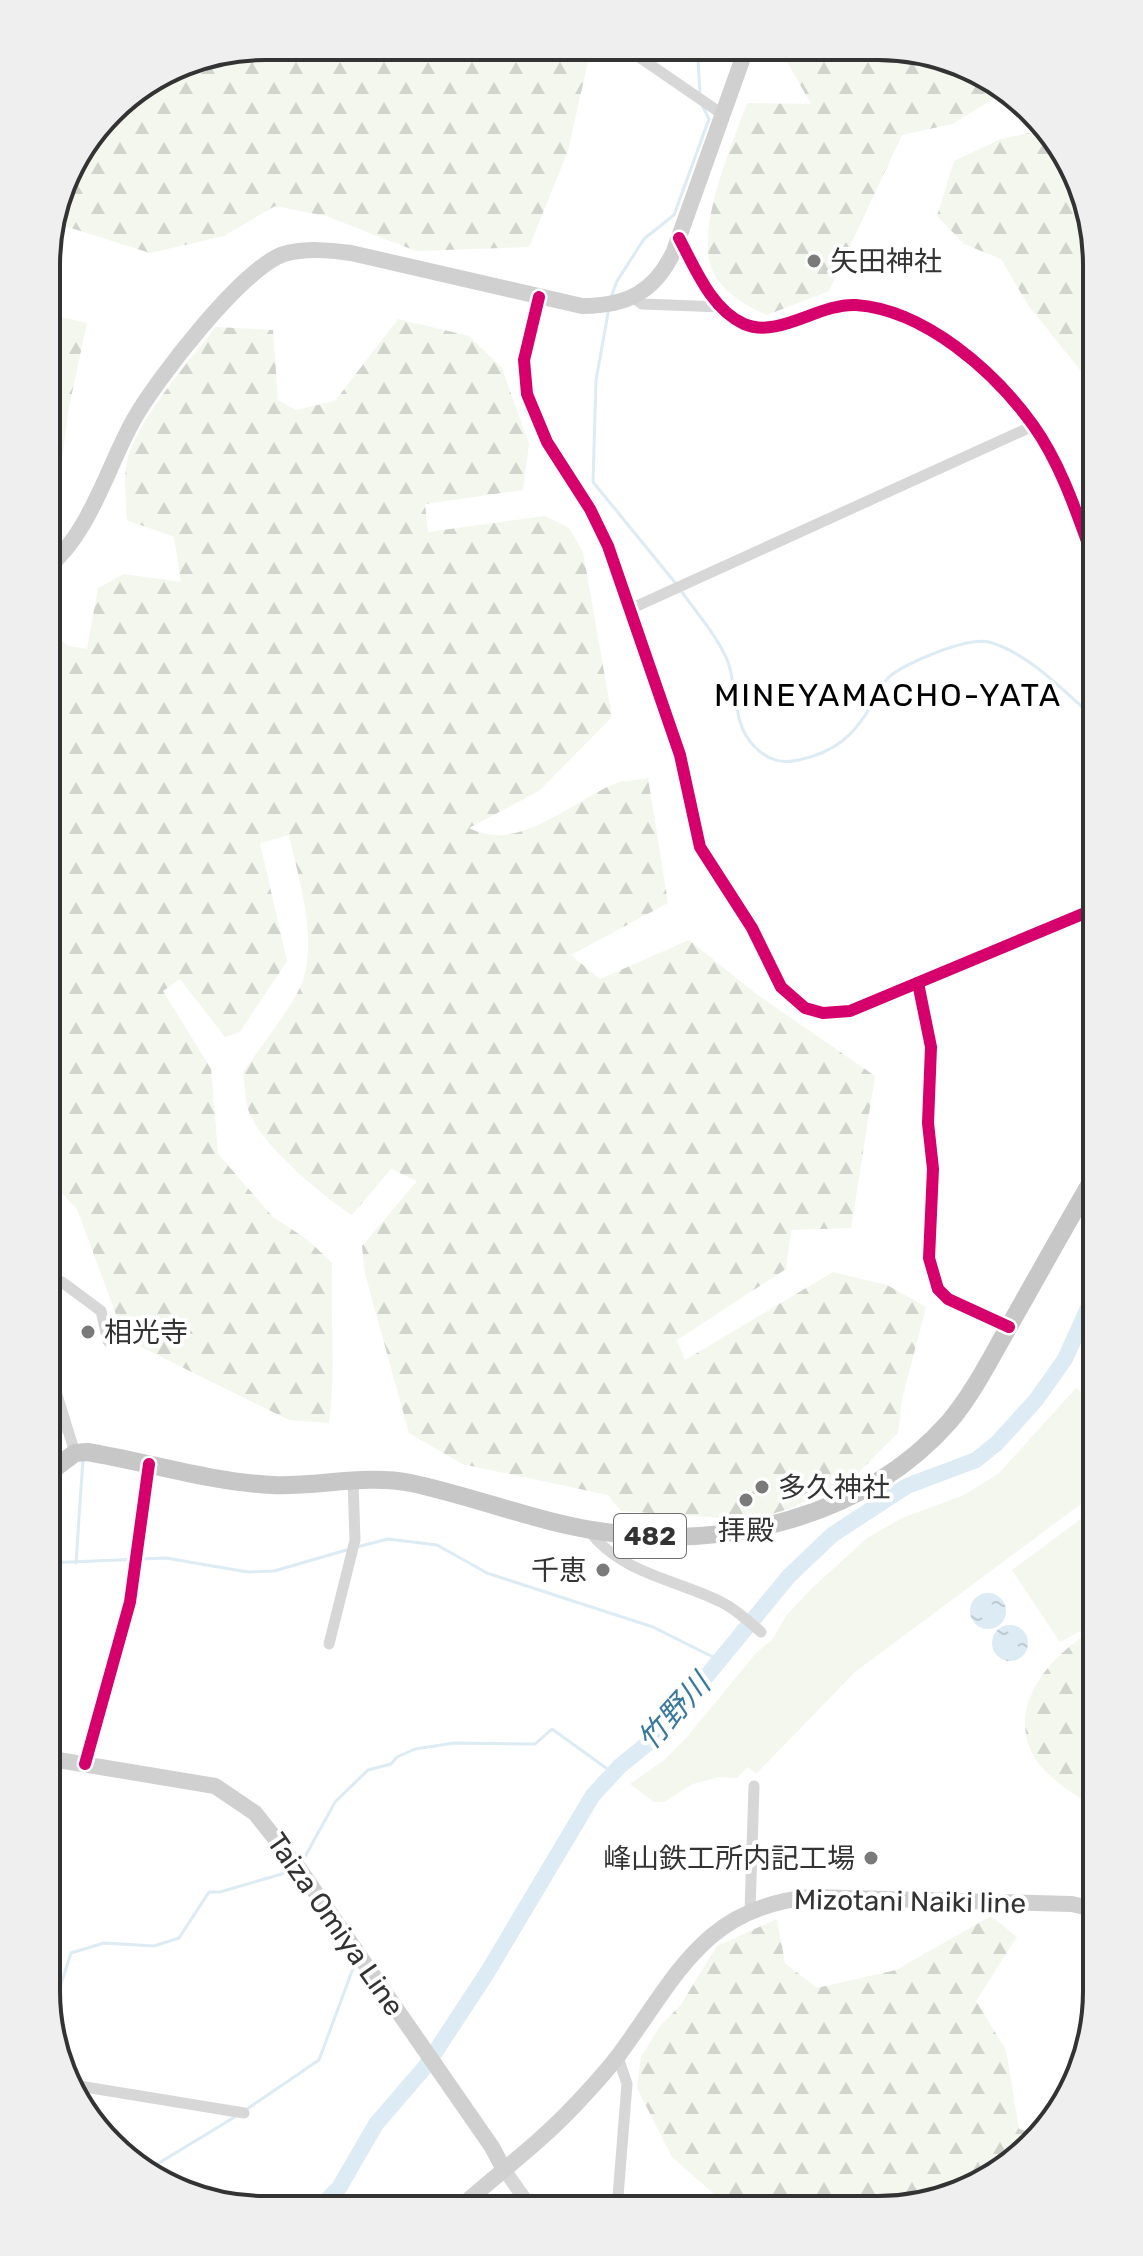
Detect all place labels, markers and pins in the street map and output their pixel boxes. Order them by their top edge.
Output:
place label: 矢田神社 [830,245,942,278]
marker: 矢田神社 [805,252,823,270]
place label: 相光寺 [104,1316,188,1349]
marker: 相光寺 [79,1323,97,1341]
place label: 多久神社 [778,1471,890,1504]
marker: 多久神社 [753,1478,771,1496]
marker: 拝殿 [737,1491,755,1509]
place label: 拝殿 [718,1514,774,1547]
place label: 千恵 [531,1554,587,1587]
marker: 千恵 [594,1561,612,1579]
place label: 峰山鉄工所内記工場 [603,1842,855,1875]
marker: 峰山鉄工所内記工場 [862,1849,880,1867]

